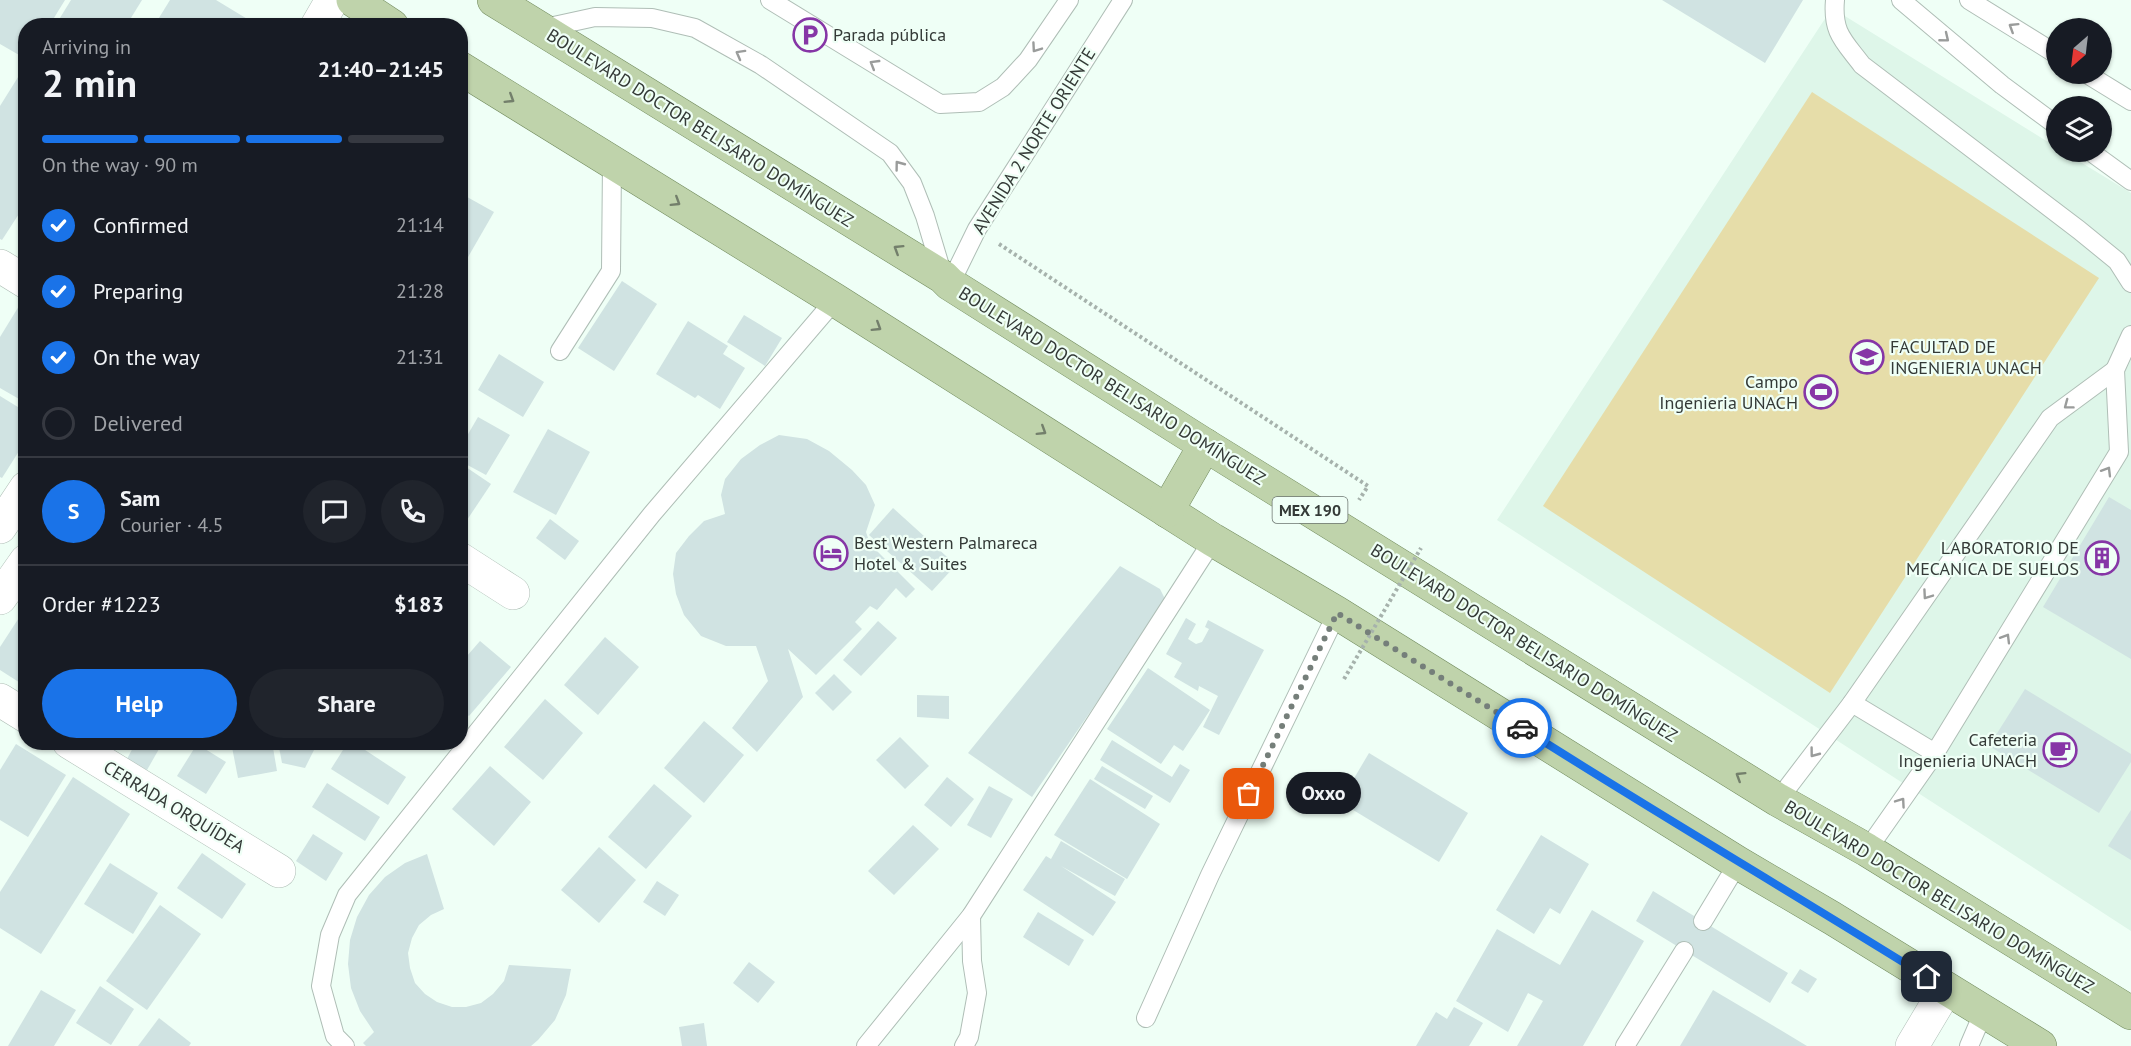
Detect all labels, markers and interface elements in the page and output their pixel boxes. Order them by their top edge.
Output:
parking icon: Parada pública [792,17,828,53]
north arrow [2046,18,2112,84]
map controls [2046,18,2112,162]
street label: BOULEVARD DOCTOR BELISARIO DOMÍNGUEZ [543,23,858,232]
place label: Parada pública [833,23,946,46]
one-way arrow [2009,23,2019,35]
one-way arrow [1939,31,1950,42]
text: Arriving in [42,34,131,60]
one-way arrow [1032,42,1043,53]
street label: AVENIDA 2 NORTE ORIENTE [967,43,1100,238]
one-way arrow [736,50,746,61]
text: 21:40–21:45 [318,55,444,83]
text: 2 min [42,57,137,108]
one-way arrow [870,59,880,71]
one-way arrow [504,92,514,104]
button: layers [2046,96,2112,162]
text: On the way · 90 m [42,152,198,178]
one-way arrow [895,161,906,172]
one-way arrow [670,194,680,206]
icon: check [42,209,75,242]
text: Confirmed [93,211,189,239]
text: 21:14 [396,212,444,238]
one-way arrow [894,245,904,257]
icon: check [42,275,75,308]
text: Preparing [93,277,183,305]
text: 21:28 [396,278,444,304]
street label: BOULEVARD DOCTOR BELISARIO DOMÍNGUEZ [955,281,1270,490]
one-way arrow [871,319,882,330]
place label: FACULTAD DE INGENIERIA UNACH [1890,335,2042,379]
school or university icon: FACULTAD DE INGENIERIA UNACH [1849,339,1885,375]
icon: check [42,341,75,374]
text: On the way [93,343,200,371]
text: 21:31 [396,344,444,370]
place label: Campo Ingenieria UNACH [1659,370,1798,414]
sports icon: Campo Ingenieria UNACH [1803,374,1839,410]
one-way arrow [2063,398,2074,409]
text: Delivered [93,409,183,437]
one-way arrow [1036,424,1046,436]
one-way arrow [2100,467,2112,477]
button: chat [303,480,366,543]
button: phone [381,480,444,543]
text: Sam [120,484,160,512]
text: S [68,497,79,525]
road number: MEX 190 [1272,497,1348,523]
text: Courier · 4.5 [120,512,223,538]
place label: Best Western Palmareca Hotel & Suites [854,531,1038,575]
hotel icon: Best Western Palmareca Hotel & Suites [813,535,849,571]
place label: LABORATORIO DE MECANICA DE SUELOS [1906,536,2079,580]
street label: BOULEVARD DOCTOR BELISARIO DOMÍNGUEZ [1367,538,1682,747]
building icon: LABORATORIO DE MECANICA DE SUELOS [2084,540,2120,576]
one-way arrow [1923,588,1934,599]
text: Order #1223 [42,590,161,618]
text: $183 [394,590,444,618]
one-way arrow [1998,634,2010,644]
button: Help [42,669,237,738]
button: Share [249,669,444,738]
courier [1492,698,1552,758]
icon: car [1506,712,1539,745]
place label: Cafeteria Ingenieria UNACH [1898,728,2037,772]
cafe icon: Cafeteria Ingenieria UNACH [2042,732,2078,768]
one-way arrow [1810,747,1821,758]
street label: CERRADA ORQUÍDEA [99,755,249,858]
pin [1223,768,1274,819]
callout: Oxxo [1285,773,1360,815]
one-way arrow [1735,773,1746,784]
icon: bag [1232,777,1265,810]
text: Oxxo [1302,780,1345,806]
street label: BOULEVARD DOCTOR BELISARIO DOMÍNGUEZ [1780,795,2098,999]
one-way arrow [1894,797,1905,808]
pin [1901,951,1952,1002]
icon: home [1910,960,1943,993]

